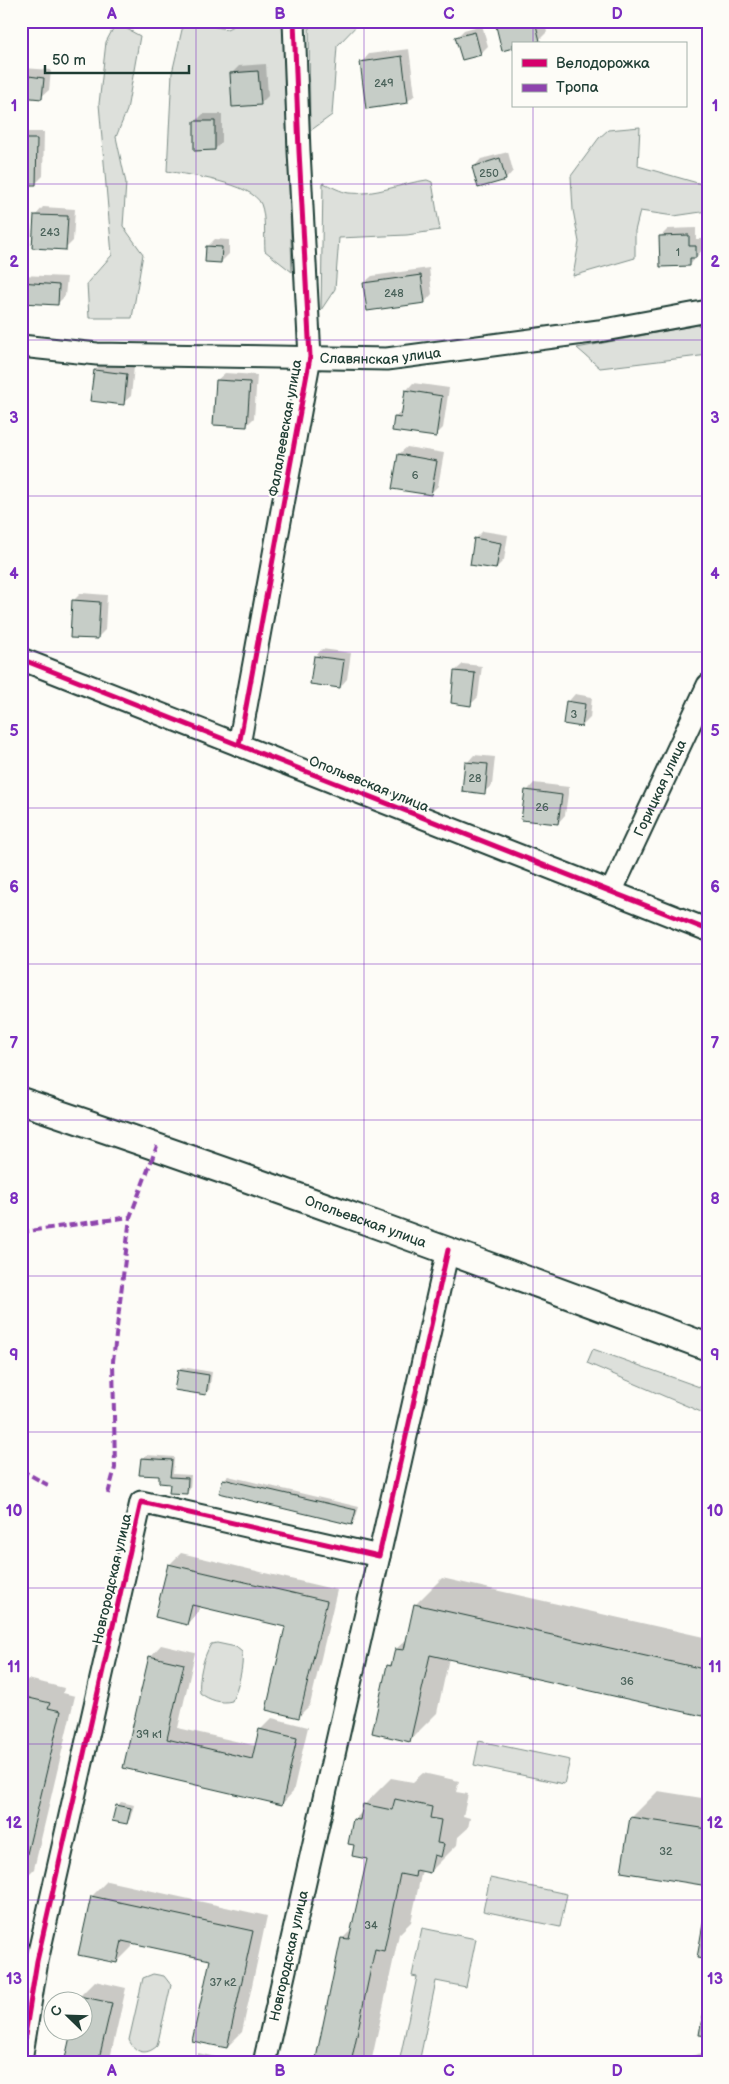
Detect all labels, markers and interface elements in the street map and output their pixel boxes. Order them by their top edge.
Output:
text: A [106,5,117,24]
text: B [274,5,286,24]
text: C [443,5,455,24]
text: D [611,5,623,24]
scale bar [45,42,189,74]
legend [512,42,686,108]
text: 50 m [52,51,86,70]
text: Велодорожка [556,54,650,73]
house number: 249 [374,77,394,90]
text: Тропа [556,78,599,97]
text: 1 [11,97,17,116]
text: 1 [712,97,718,116]
house number: 250 [479,167,499,180]
house number: 243 [40,226,60,239]
house number: 1 [676,246,680,259]
text: 2 [9,253,19,272]
text: 2 [710,253,720,272]
house number: 248 [384,287,404,300]
street label: Славянская улица [320,343,443,368]
street label: Фалалеевская улица [265,357,306,498]
text: 3 [9,409,19,428]
text: 3 [710,409,720,428]
house number: 6 [412,469,419,482]
text: 4 [9,565,19,584]
text: 4 [710,565,720,584]
house number: 3 [571,708,578,721]
text: 5 [9,722,19,741]
text: 5 [710,722,720,741]
street label: Горицкая улица [630,736,690,839]
street label: Опольевская улица [306,752,432,816]
house number: 28 [469,772,481,785]
house number: 26 [535,801,549,814]
text: 6 [9,878,19,897]
text: 6 [710,878,720,897]
text: 7 [10,1034,19,1053]
text: 7 [711,1034,720,1053]
text: 8 [9,1190,19,1209]
text: 8 [710,1190,720,1209]
street label: Опольевская улица [303,1191,429,1251]
text: 9 [9,1346,19,1365]
text: 9 [710,1346,720,1365]
text: 10 [6,1502,22,1521]
text: 10 [707,1502,723,1521]
street label: Новгородская улица [89,1511,135,1646]
text: 11 [7,1658,21,1677]
text: 11 [708,1658,722,1677]
house number: 36 [620,1675,634,1688]
house number: 39 к1 [136,1728,162,1741]
text: 12 [6,1814,23,1833]
text: 12 [707,1814,724,1833]
house number: 32 [659,1845,673,1858]
street label: Новгородская улица [265,1888,312,2023]
house number: 34 [364,1919,378,1932]
text: 13 [6,1970,22,1989]
text: 13 [707,1970,723,1989]
house number: 37 к2 [210,1976,237,1989]
north arrow [42,1992,92,2042]
text: С [47,2003,66,2019]
text: A [106,2062,117,2081]
text: B [274,2062,286,2081]
text: C [443,2062,455,2081]
text: D [611,2062,623,2081]

